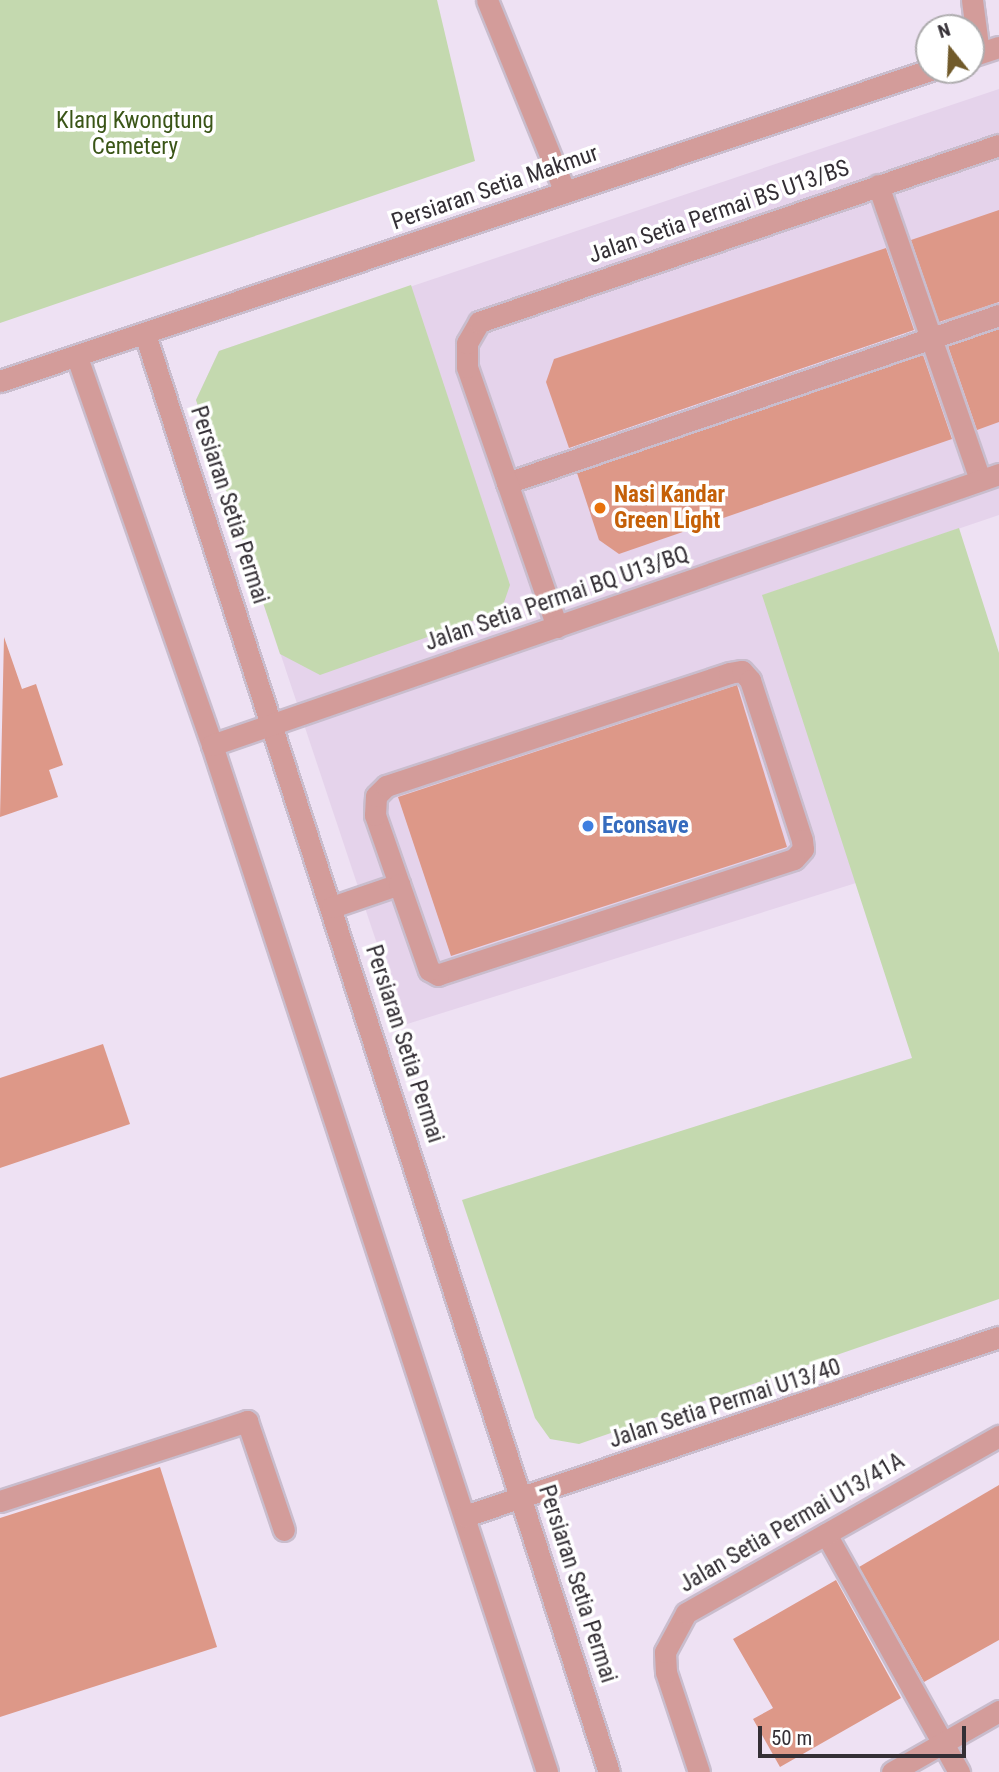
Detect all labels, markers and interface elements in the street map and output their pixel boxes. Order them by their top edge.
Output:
north arrow [915,14,985,84]
text: N [935,18,953,43]
park label: Klang Kwongtung Cemetery [56,107,214,161]
street label: Persiaran Setia Makmur [388,140,602,236]
street label: Jalan Setia Permai BS U13/BS [585,154,853,270]
street label: Persiaran Setia Permai [184,403,274,607]
place label: Nasi Kandar Green Light [614,481,725,535]
marker: Nasi Kandar Green Light [592,500,608,516]
street label: Jalan Setia Permai BQ U13/BQ [421,541,693,657]
place label: Econsave [602,812,689,840]
marker: Econsave [580,818,596,834]
street label: Persiaran Setia Permai [359,942,449,1146]
street label: Jalan Setia Permai U13/40 [606,1353,844,1455]
street label: Jalan Setia Permai U13/41A [675,1447,909,1599]
street label: Persiaran Setia Permai [532,1482,622,1686]
scale bar [761,1712,969,1756]
text: 50 m [771,1726,812,1750]

